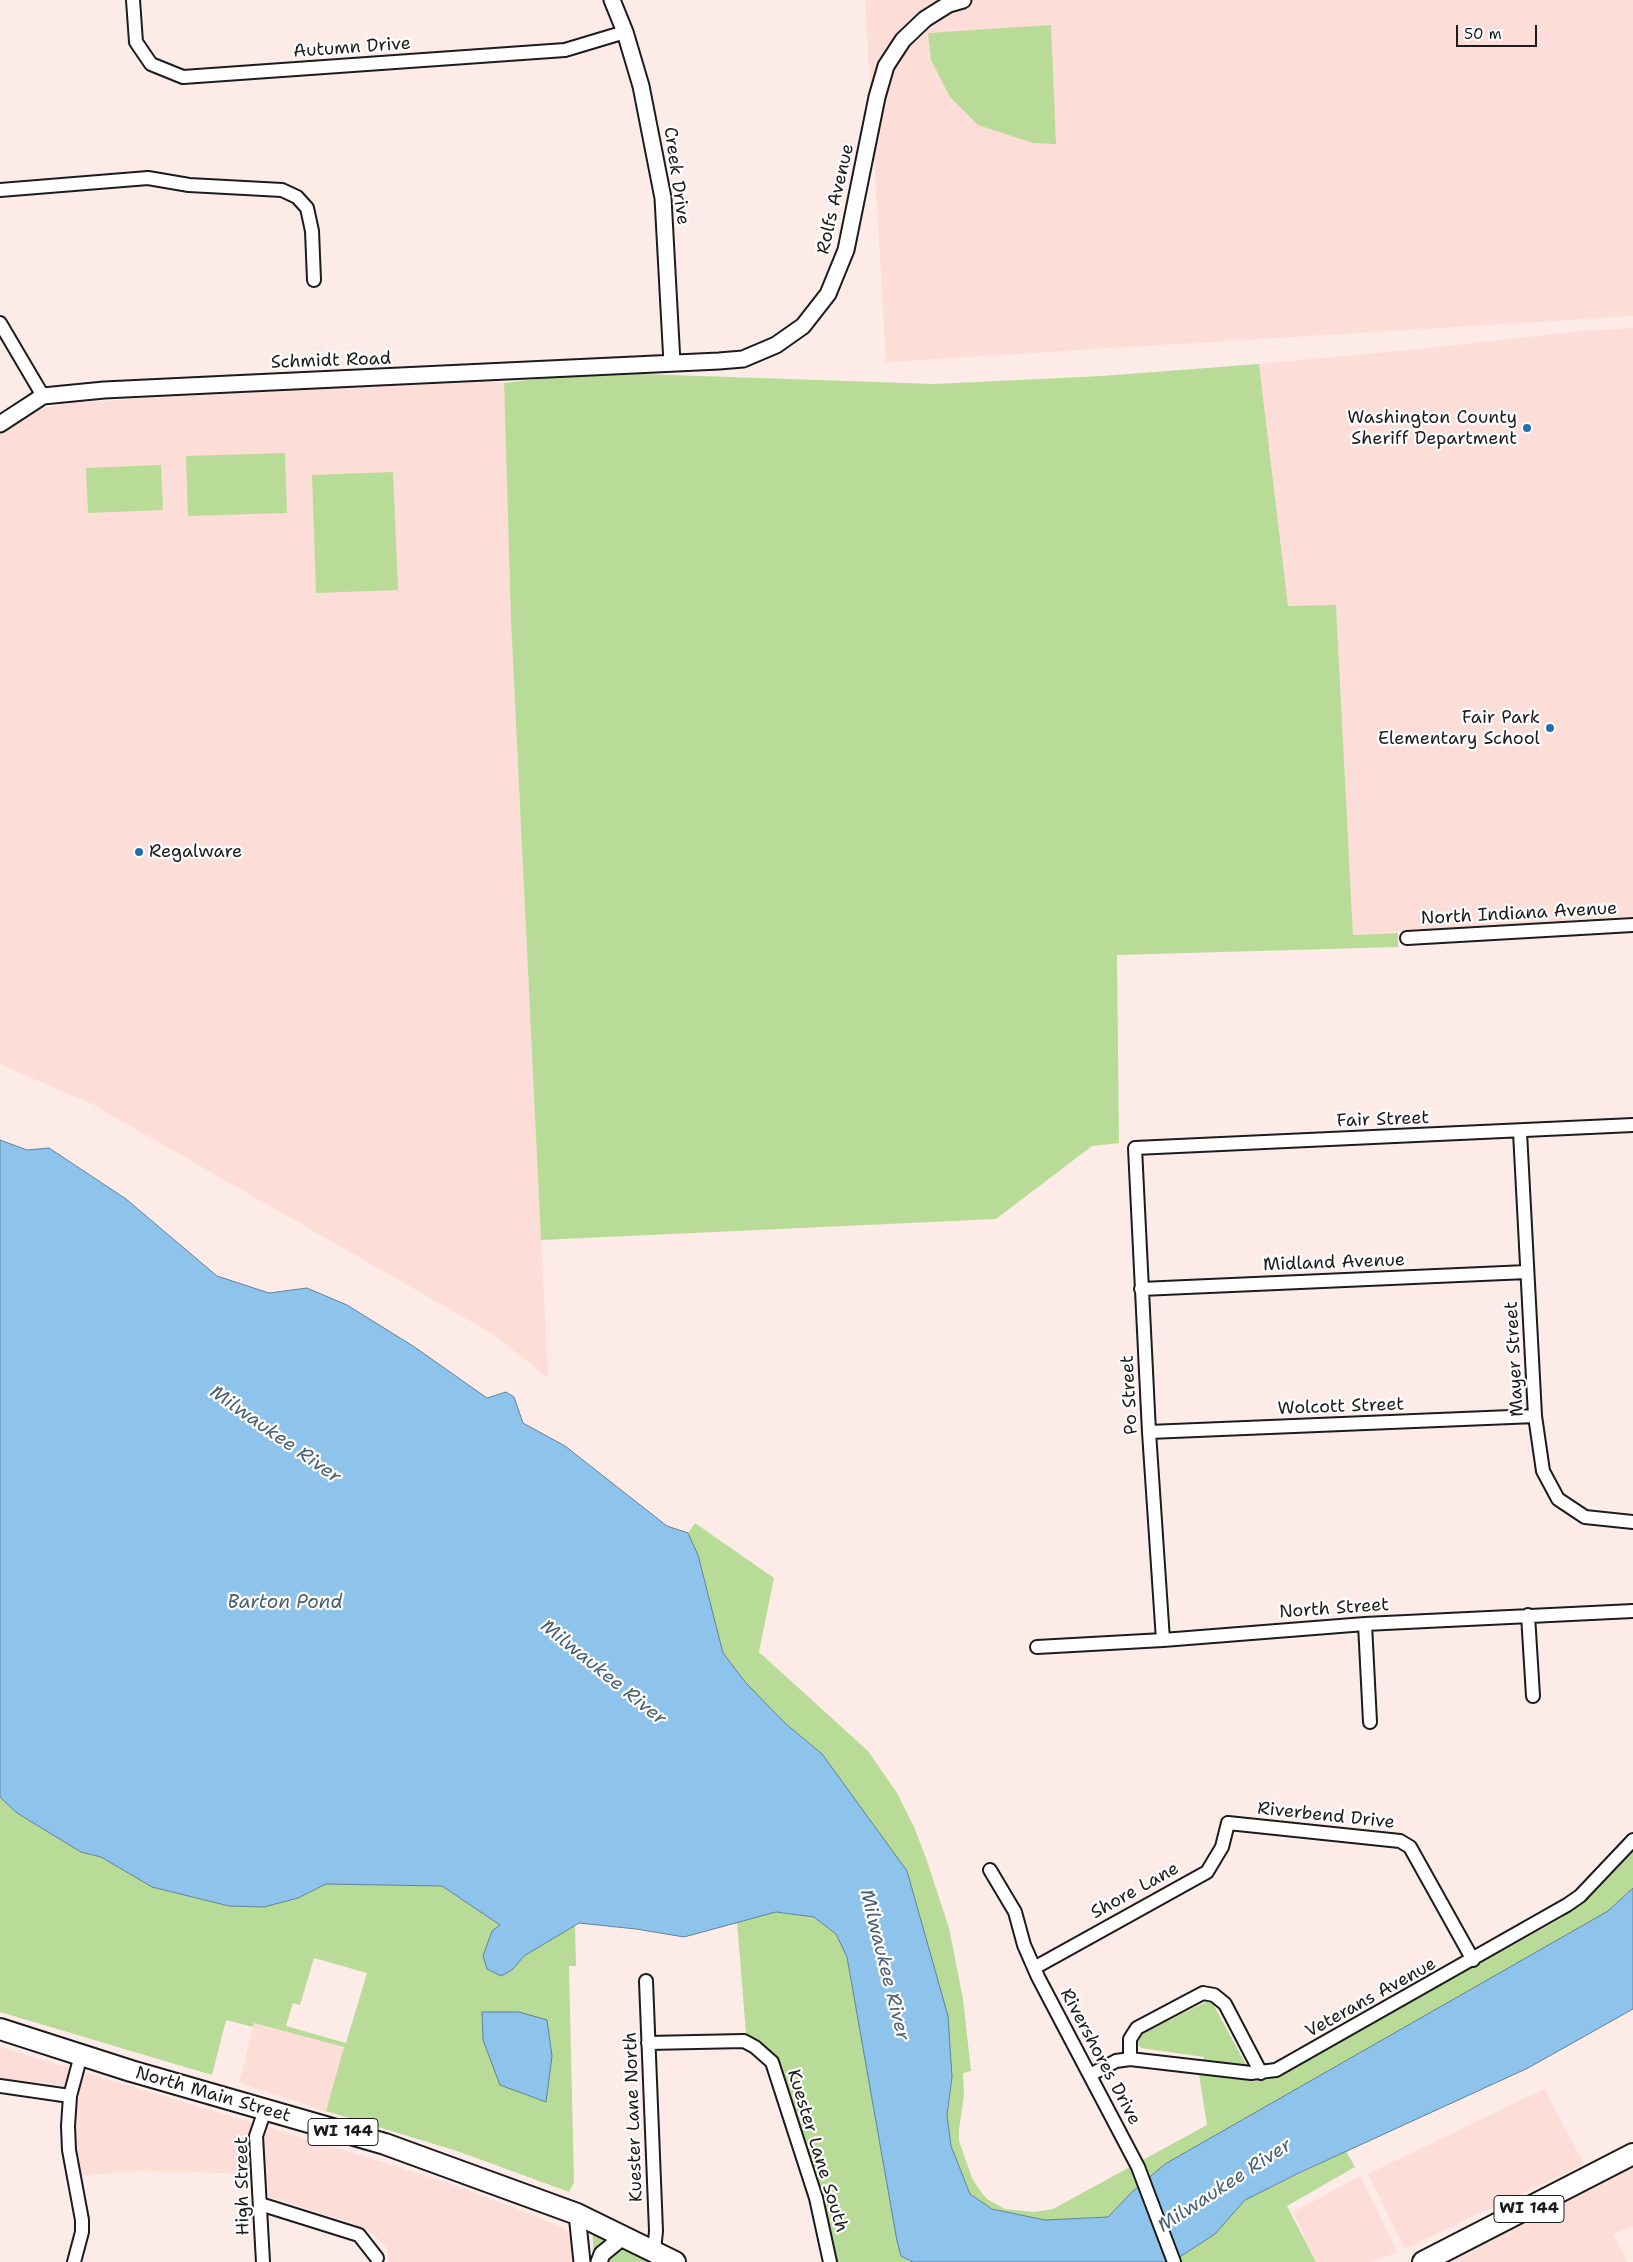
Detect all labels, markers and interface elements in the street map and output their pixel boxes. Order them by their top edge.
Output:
scale bar [1458,15,1539,47]
text: 50 m [1464,24,1502,44]
street label: Autumn Drive [292,33,412,63]
street label: Creek Drive [658,126,694,226]
street label: Rolfs Avenue [813,142,859,256]
street label: Schmidt Road [270,348,392,374]
place label: Washington County Sheriff Department [1347,407,1517,449]
marker: Washington County Sheriff Department [1521,422,1533,434]
place label: Fair Park Elementary School [1378,707,1540,750]
marker: Fair Park Elementary School [1544,722,1556,734]
place label: Regalware [149,841,242,863]
marker: Regalware [133,846,145,858]
street label: North Indiana Avenue [1420,898,1618,930]
street label: Fair Street [1336,1108,1430,1132]
street label: Midland Avenue [1263,1250,1405,1276]
street label: Mayer Street [1501,1301,1529,1417]
street label: Po Street [1117,1355,1143,1435]
water label: Milwaukee River [205,1381,345,1489]
street label: Wolcott Street [1277,1394,1405,1420]
water label: Barton Pond [227,1592,343,1614]
street label: North Street [1278,1594,1390,1624]
water label: Milwaukee River [536,1615,670,1731]
street label: Riverbend Drive [1256,1798,1396,1834]
street label: Shore Lane [1087,1858,1183,1924]
water label: Milwaukee River [854,1887,914,2043]
street label: Veterans Avenue [1302,1953,1440,2043]
street label: Rivershores Drive [1055,1985,1145,2129]
street label: Kuester Lane North [620,2031,648,2203]
street label: North Main Street [133,2063,293,2127]
street label: Kuester Lane South [782,2067,852,2235]
road number: WI 144 [308,2118,378,2146]
water label: Milwaukee River [1154,2134,1296,2238]
street label: High Street [231,2136,255,2236]
road number: WI 144 [1494,2196,1564,2222]

